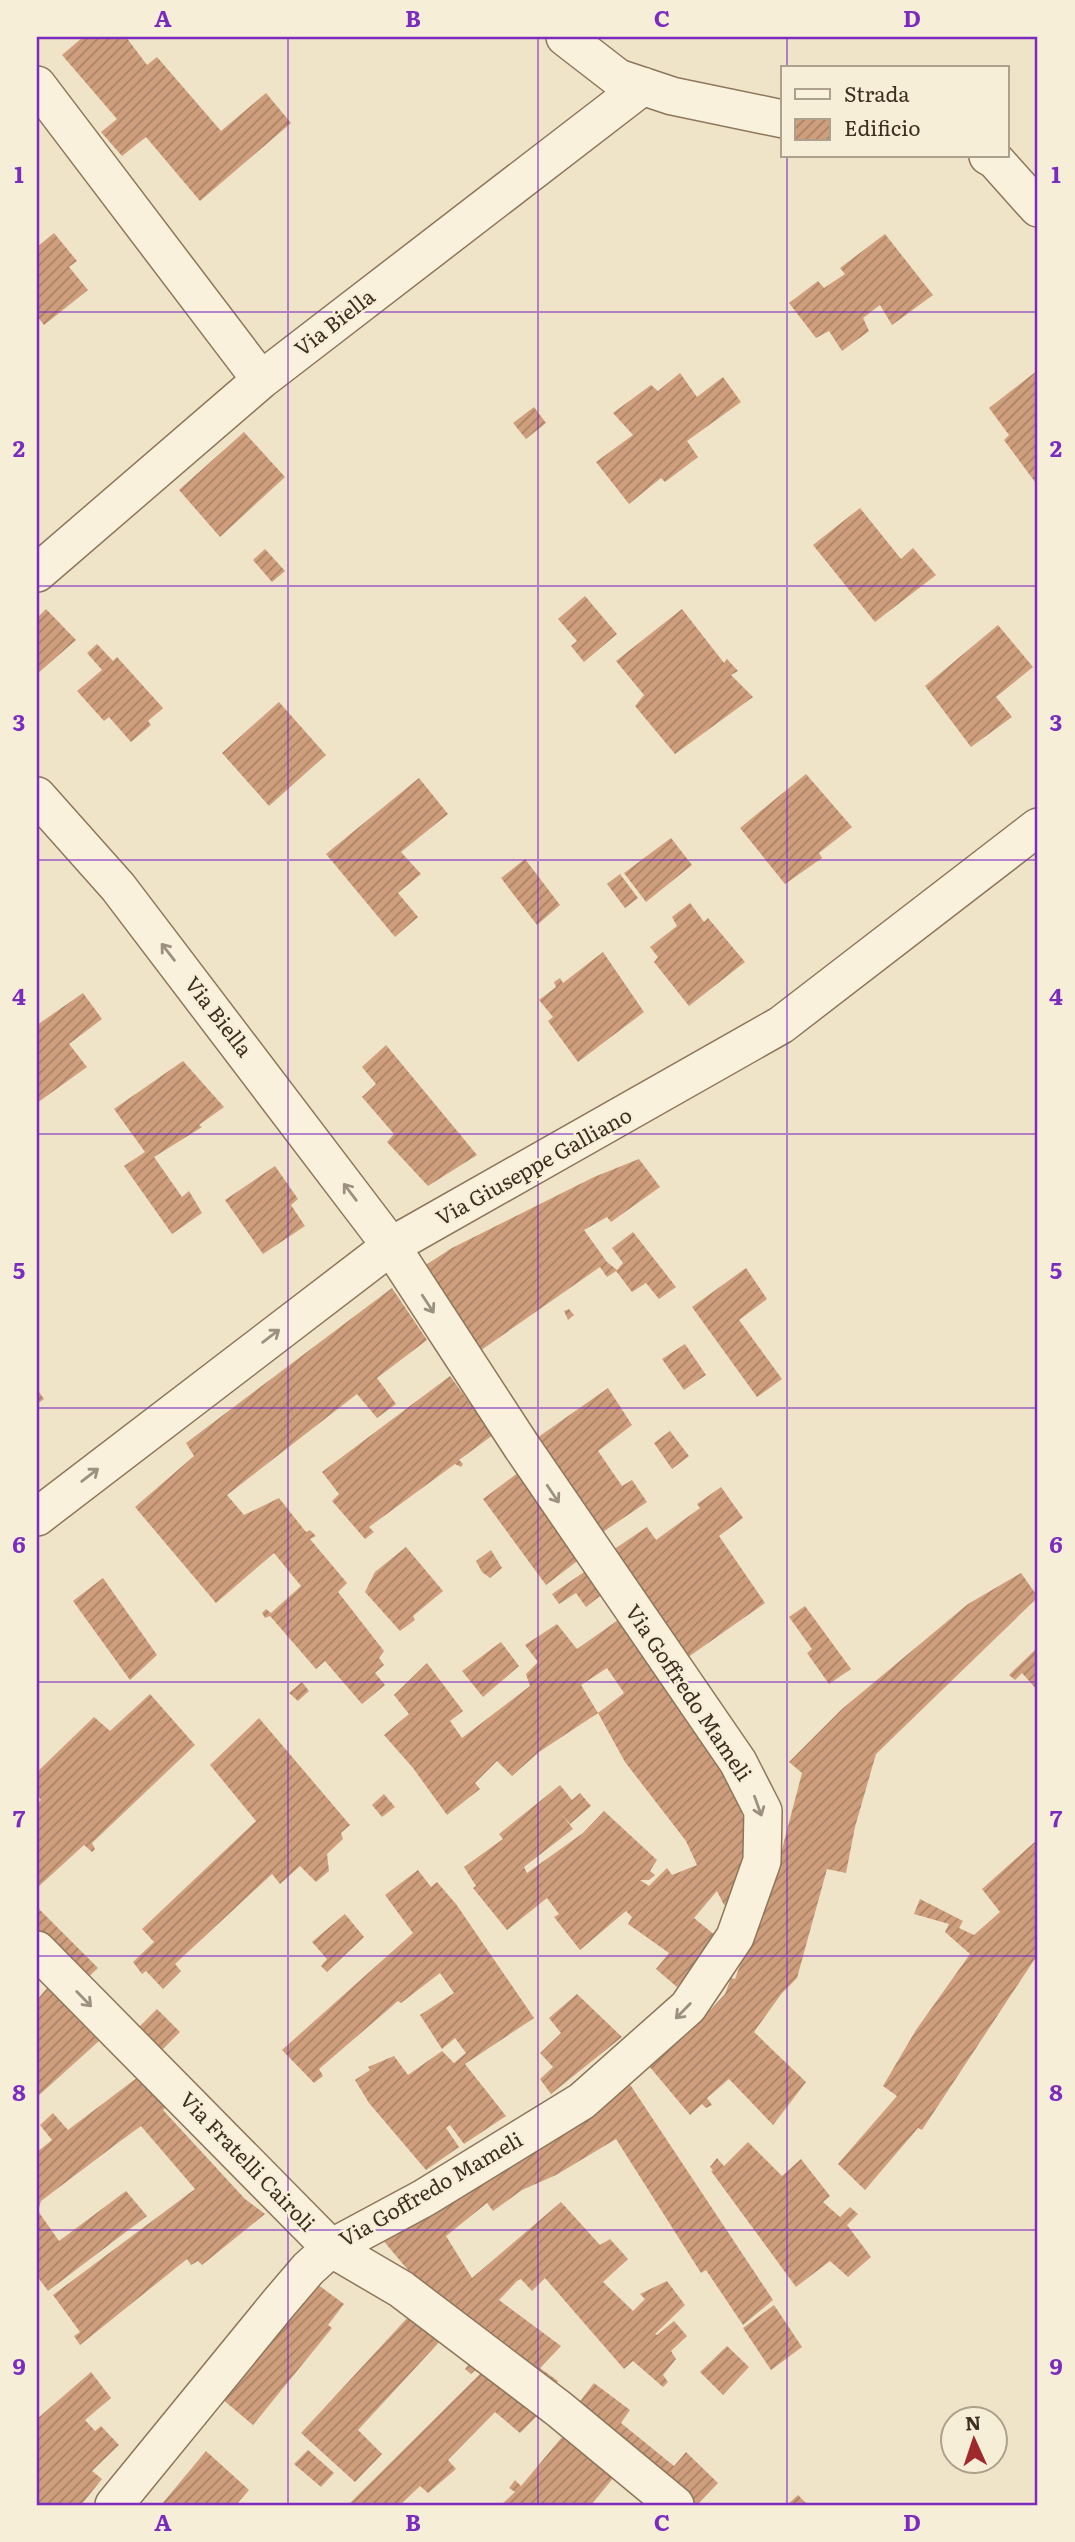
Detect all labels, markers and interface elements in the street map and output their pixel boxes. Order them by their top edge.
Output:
text: A [154,0,172,34]
text: B [405,0,421,34]
text: C [654,0,670,34]
text: D [903,0,921,34]
legend [781,66,1009,158]
text: Strada [844,77,910,108]
text: Edificio [844,111,920,142]
text: 1 [14,156,24,190]
text: 1 [1051,156,1061,190]
street label: Via Biella [287,279,381,362]
text: 2 [13,430,25,464]
text: 2 [1050,430,1062,464]
text: 3 [13,704,25,738]
text: 3 [1050,704,1062,738]
one-way arrow [161,943,176,962]
street label: Via Biella [179,969,262,1063]
text: 4 [12,978,26,1012]
text: 4 [1049,978,1063,1012]
street label: Via Giuseppe Galliano [429,1098,637,1232]
one-way arrow [343,1183,358,1201]
text: 5 [13,1252,25,1286]
text: 5 [1050,1252,1062,1286]
one-way arrow [422,1293,436,1313]
one-way arrow [261,1329,280,1343]
one-way arrow [81,1467,99,1482]
one-way arrow [547,1483,561,1503]
text: 6 [12,1526,26,1560]
text: 6 [1049,1526,1063,1560]
street label: Via Goffredo Mameli [619,1597,761,1786]
one-way arrow [753,1795,766,1816]
text: 7 [13,1800,26,1834]
text: 7 [1050,1800,1063,1834]
one-way arrow [76,1990,93,2007]
one-way arrow [674,2002,691,2019]
text: 8 [12,2074,26,2108]
text: 8 [1049,2074,1063,2108]
street label: Via Fratelli Cairoli [174,2083,324,2237]
street label: Via Goffredo Mameli [332,2123,527,2253]
text: 9 [12,2348,26,2382]
text: 9 [1049,2348,1063,2382]
north arrow [939,2406,1009,2476]
text: N [964,2408,982,2436]
text: A [154,2504,172,2538]
text: B [405,2504,421,2538]
text: C [654,2504,670,2538]
text: D [903,2504,921,2538]

